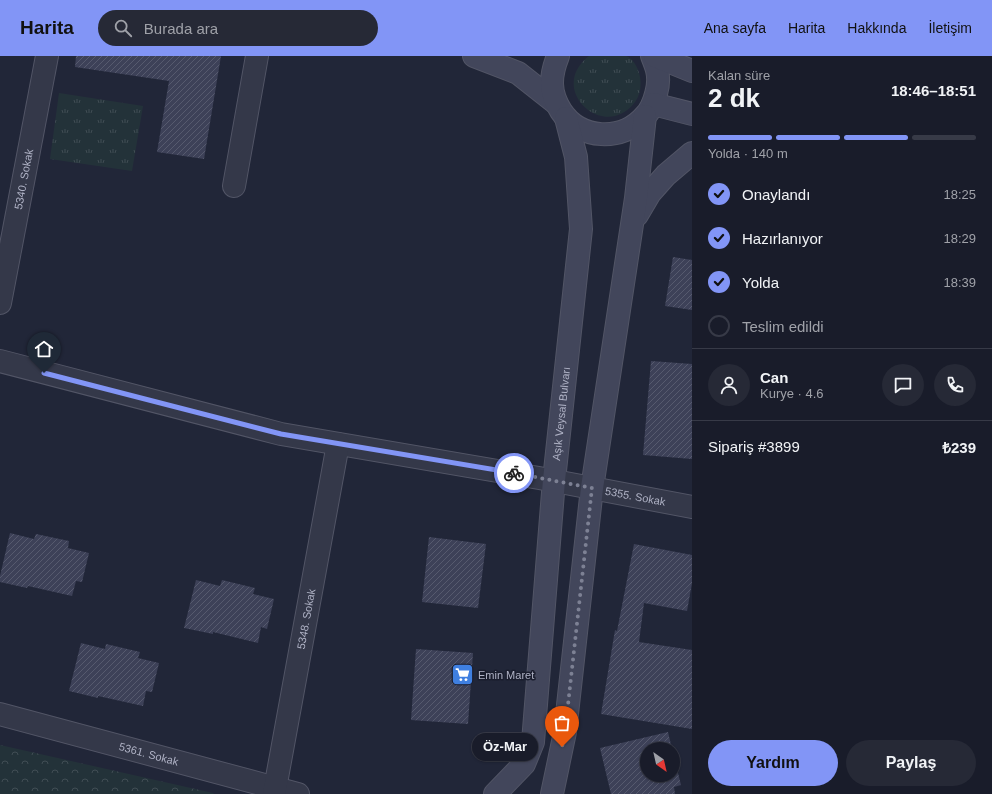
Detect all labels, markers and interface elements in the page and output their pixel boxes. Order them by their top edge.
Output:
search box [98,10,378,46]
text: Harita [20,17,74,38]
icon: search [112,17,134,39]
text: Burada ara [144,20,218,37]
text: Ana sayfa [704,20,766,36]
text: Harita [788,20,825,36]
text: Hakkında [847,20,906,36]
text: İletişim [928,20,972,36]
text: Kalan süre [708,68,770,83]
text: 18:46–18:51 [891,82,976,99]
text: 2 dk [708,83,760,113]
text: Yolda · 140 m [708,146,788,161]
street label: 5340. Sokak [12,148,35,210]
icon: check [708,183,730,205]
text: Onaylandı [742,186,810,203]
text: 18:25 [943,187,976,202]
icon: check [708,227,730,249]
text: Hazırlanıyor [742,230,823,247]
text: 18:29 [943,231,976,246]
icon: check [708,271,730,293]
text: Yolda [742,274,779,291]
text: 18:39 [943,275,976,290]
text: Teslim edildi [742,318,824,335]
pin [27,332,61,373]
icon: home [33,338,55,360]
button: person [708,364,750,406]
button: chat [882,364,924,406]
button: phone [934,364,976,406]
street label: Aşık Veysal Bulvarı [550,366,572,461]
text: Can [760,369,788,386]
text: Kurye · 4.6 [760,386,824,401]
text: Sipariş #3899 [708,438,800,455]
text: ₺239 [942,439,976,456]
courier [494,453,534,493]
icon: bike [503,462,525,484]
street label: 5355. Sokak [604,485,667,508]
street label: 5348. Sokak [295,587,318,650]
supermarket icon: Emin Maret [449,662,475,688]
place label: Emin Maret [478,669,534,681]
pin [545,706,579,747]
icon: bag [551,712,573,734]
callout: Öz-Mar [472,733,538,761]
text: Öz-Mar [483,739,527,754]
street label: 5361. Sokak [118,740,180,768]
button: Yardım [708,740,838,786]
button: Paylaş [846,740,976,786]
north arrow [640,742,680,782]
map controls [640,742,680,782]

